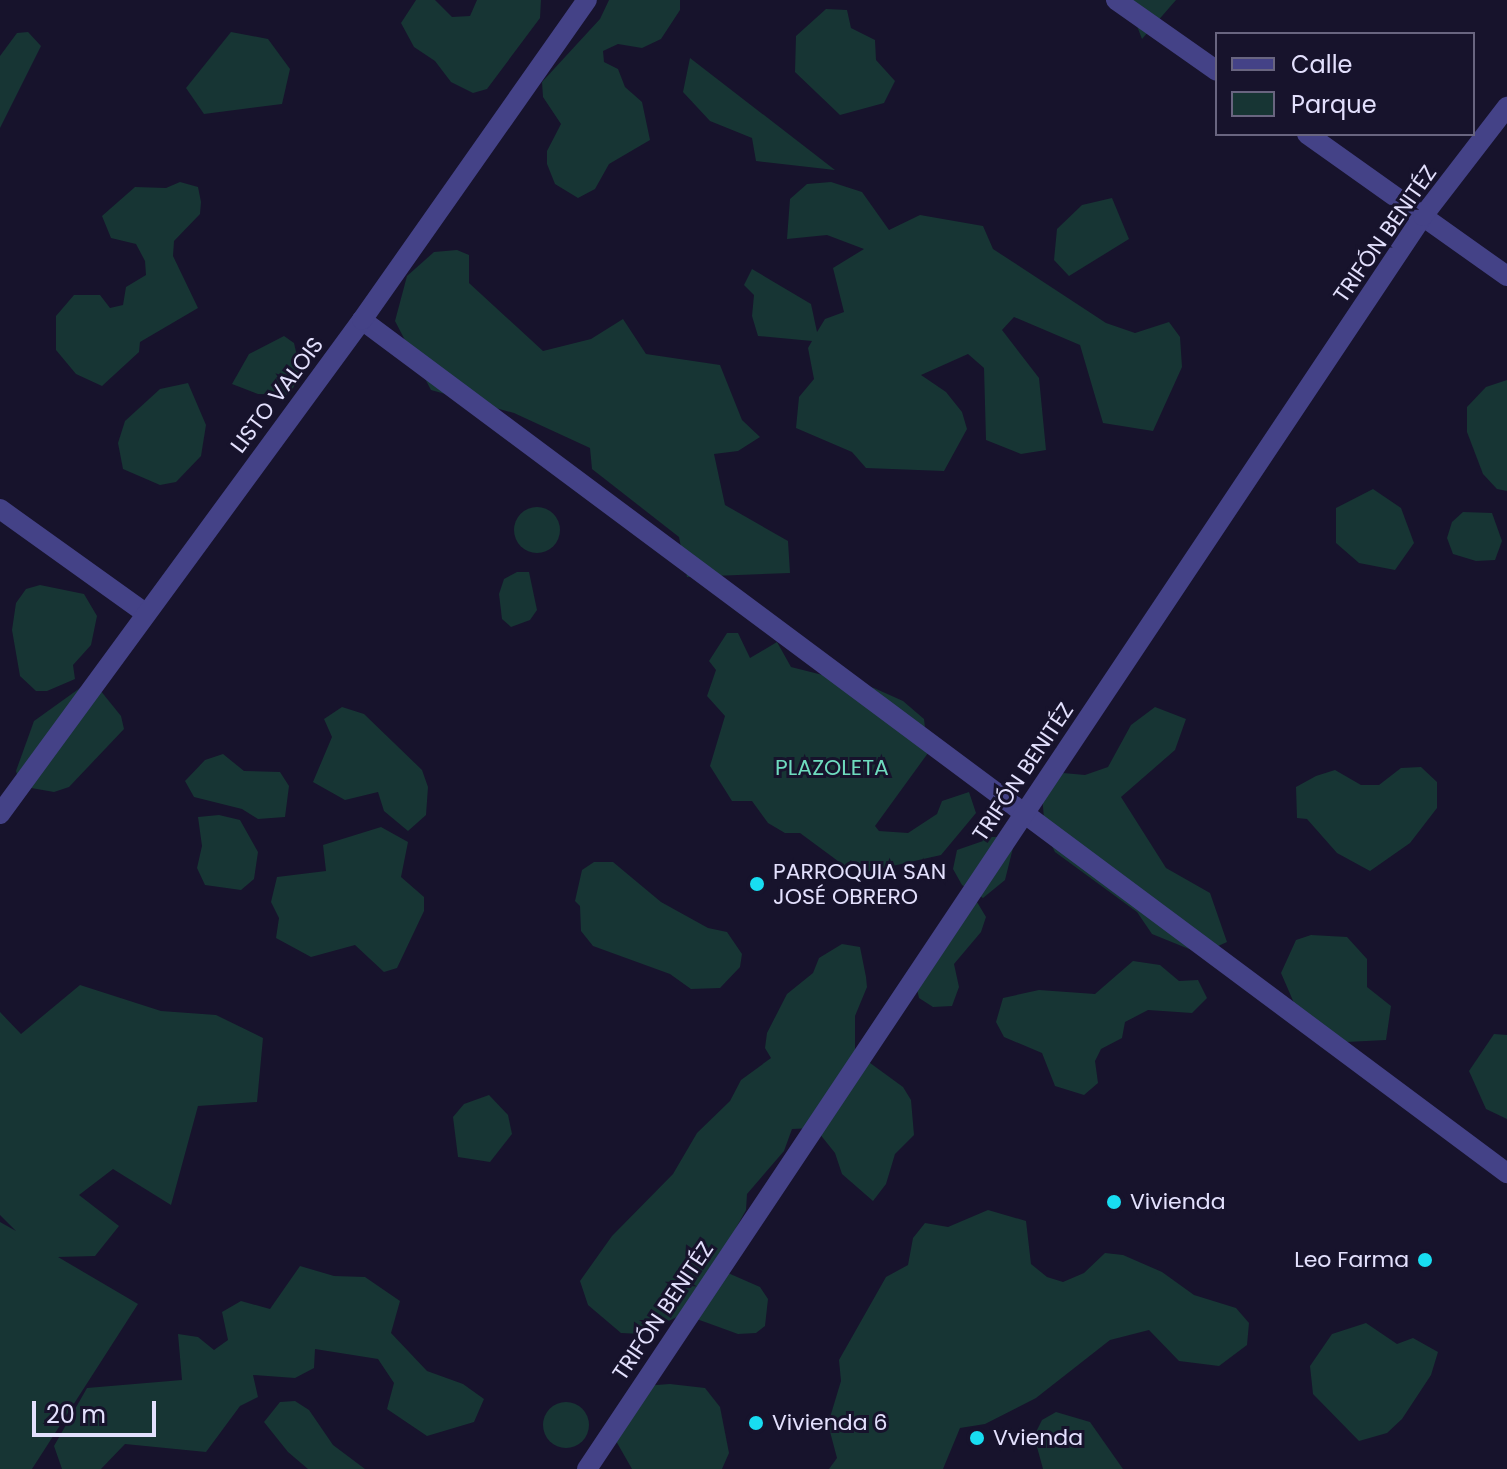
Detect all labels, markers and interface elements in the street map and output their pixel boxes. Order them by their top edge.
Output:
legend [1215,32,1475,136]
text: Calle [1291,48,1352,81]
text: Parque [1291,88,1377,121]
street label: TRIFÓN BENITÉZ [1328,160,1442,308]
street label: LISTO VALOIS [225,332,329,458]
street label: TRIFÓN BENITÉZ [967,698,1079,846]
park label: PLAZOLETA [775,755,889,781]
place label: PARROQUIA SAN JOSÉ OBRERO [773,858,946,910]
marker: PARROQUIA SAN JOSÉ OBRERO [748,875,766,893]
place label: Vivienda [1130,1189,1226,1215]
marker: Vivienda [1105,1193,1123,1211]
street label: TRIFÓN BENITÉZ [607,1237,719,1385]
place label: Leo Farma [1294,1247,1409,1273]
marker: Leo Farma [1416,1251,1434,1269]
scale bar [36,1385,160,1435]
text: 20 m [46,1398,106,1431]
place label: Vivienda 6 [772,1410,887,1436]
marker: Vivienda 6 [747,1414,765,1432]
place label: Vvienda [993,1425,1083,1451]
marker: Vvienda [968,1429,986,1447]

